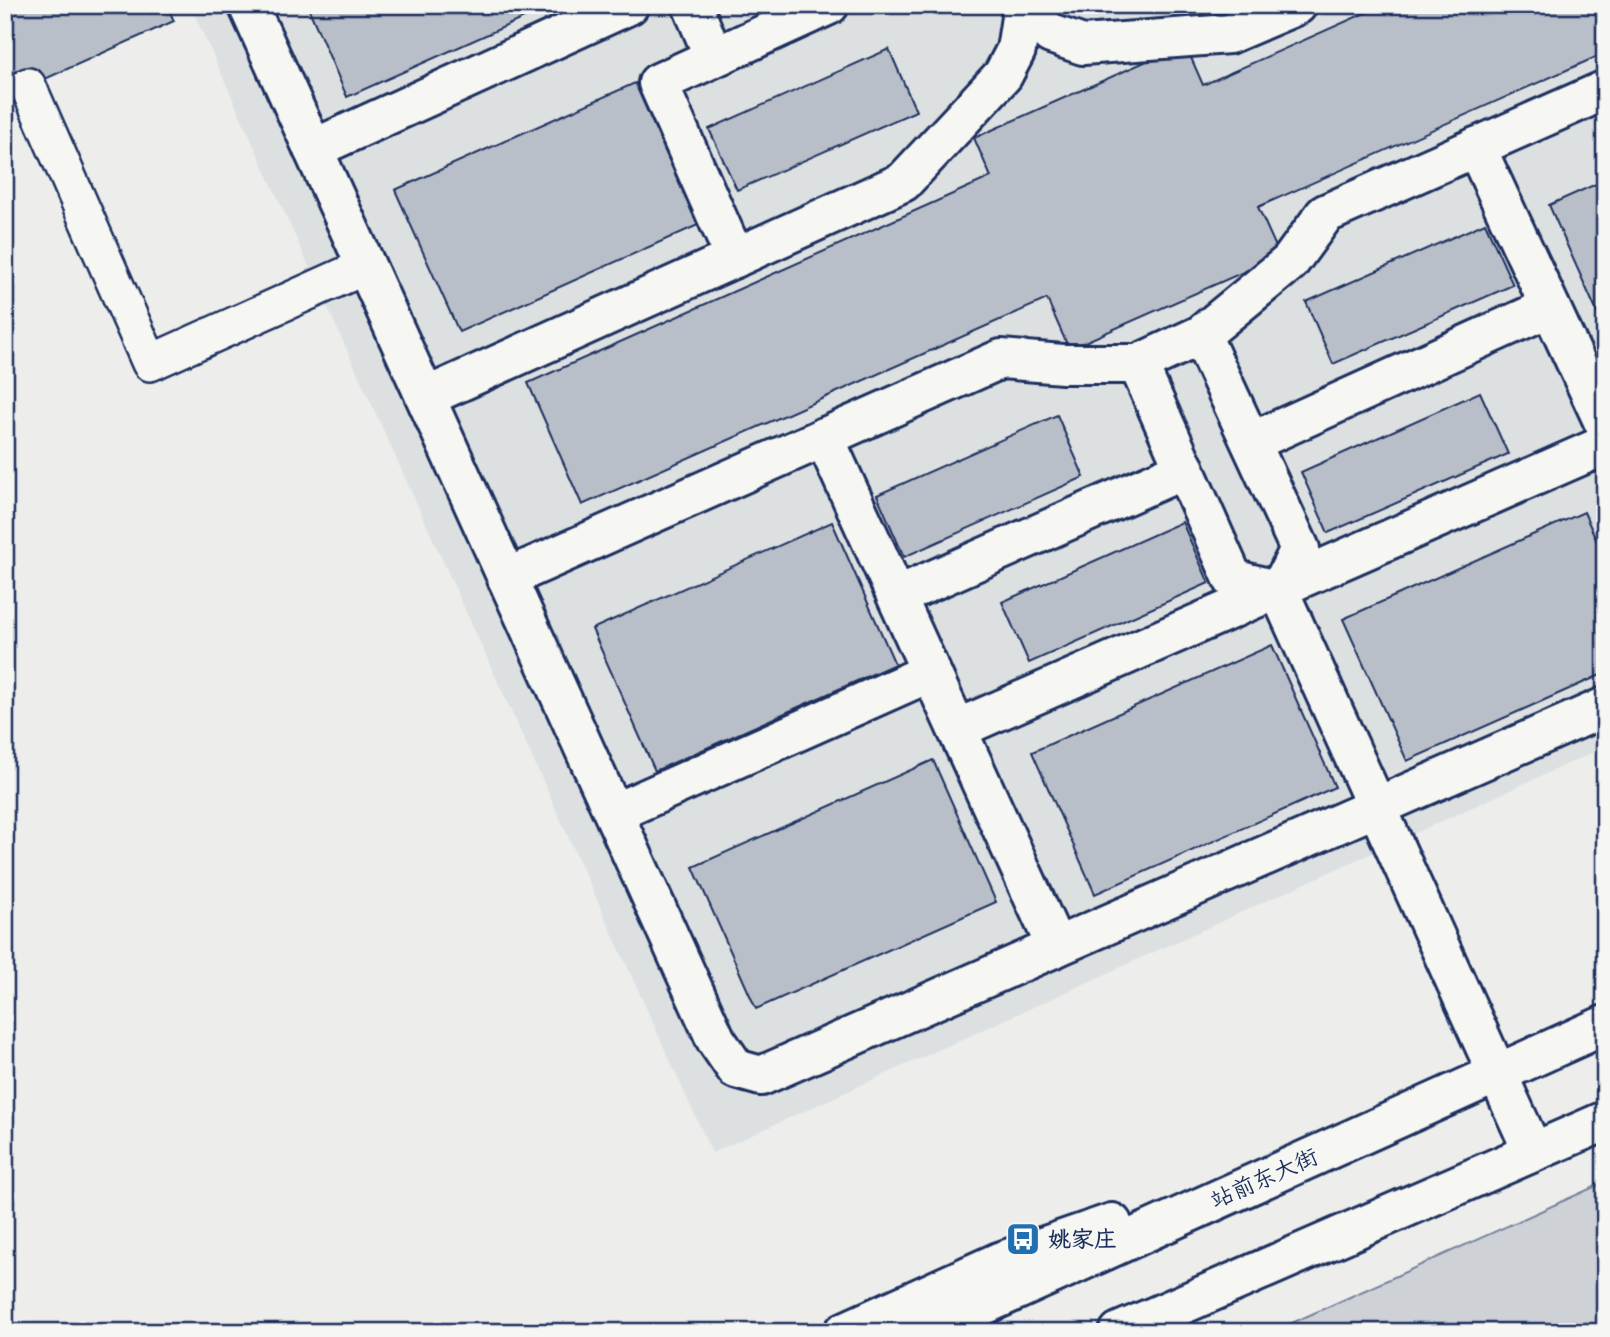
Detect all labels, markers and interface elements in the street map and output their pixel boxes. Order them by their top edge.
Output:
street label: 站前东大街 [1205,1141,1323,1217]
bus stop icon: 姚家庄 [1004,1220,1042,1258]
place label: 姚家庄 [1048,1224,1117,1256]

